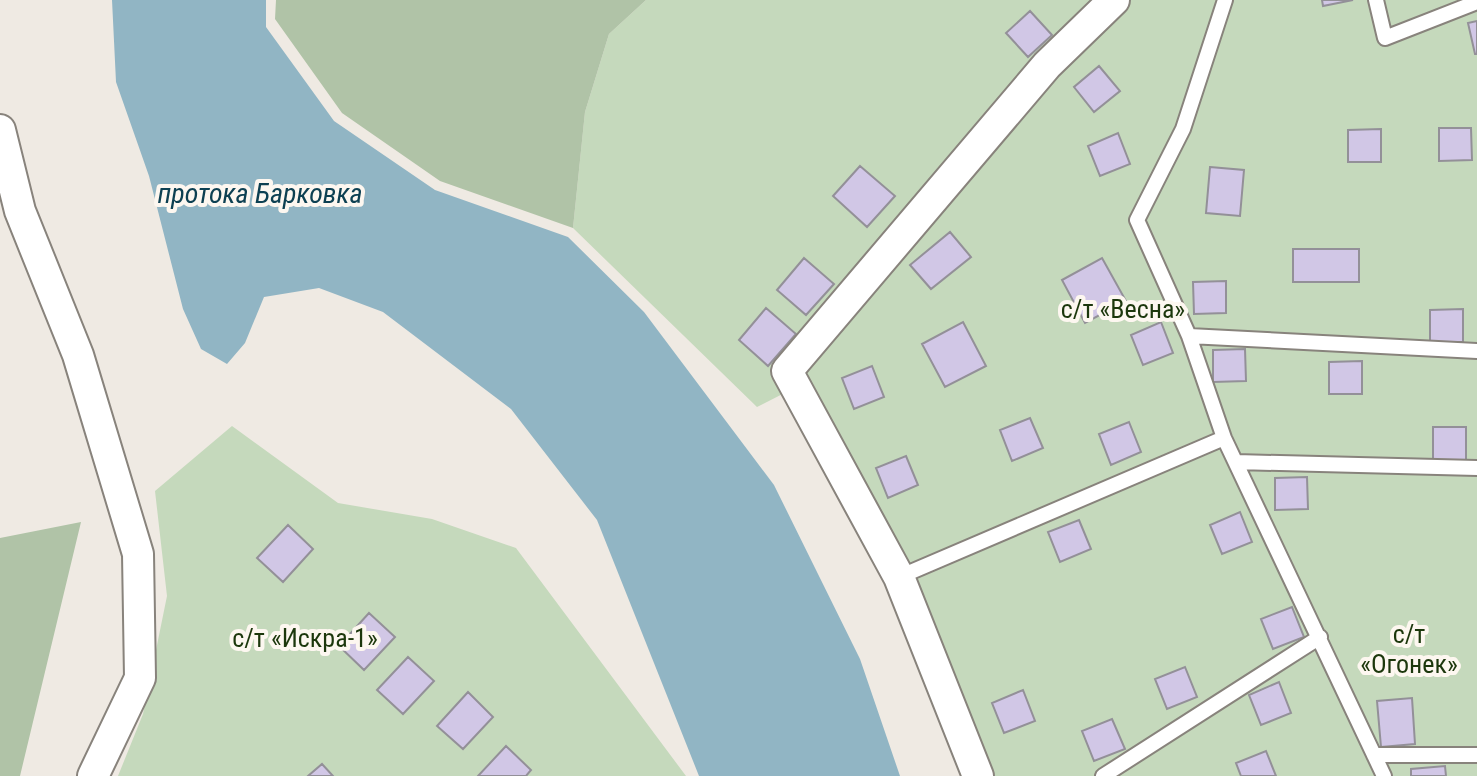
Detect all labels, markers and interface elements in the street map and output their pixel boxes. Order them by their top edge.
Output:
water label: протока Барковка [157,177,363,210]
park label: с/т «Весна» [1061,294,1185,324]
park label: с/т «Огонек» [1360,619,1458,679]
park label: с/т «Искра-1» [232,623,378,653]

